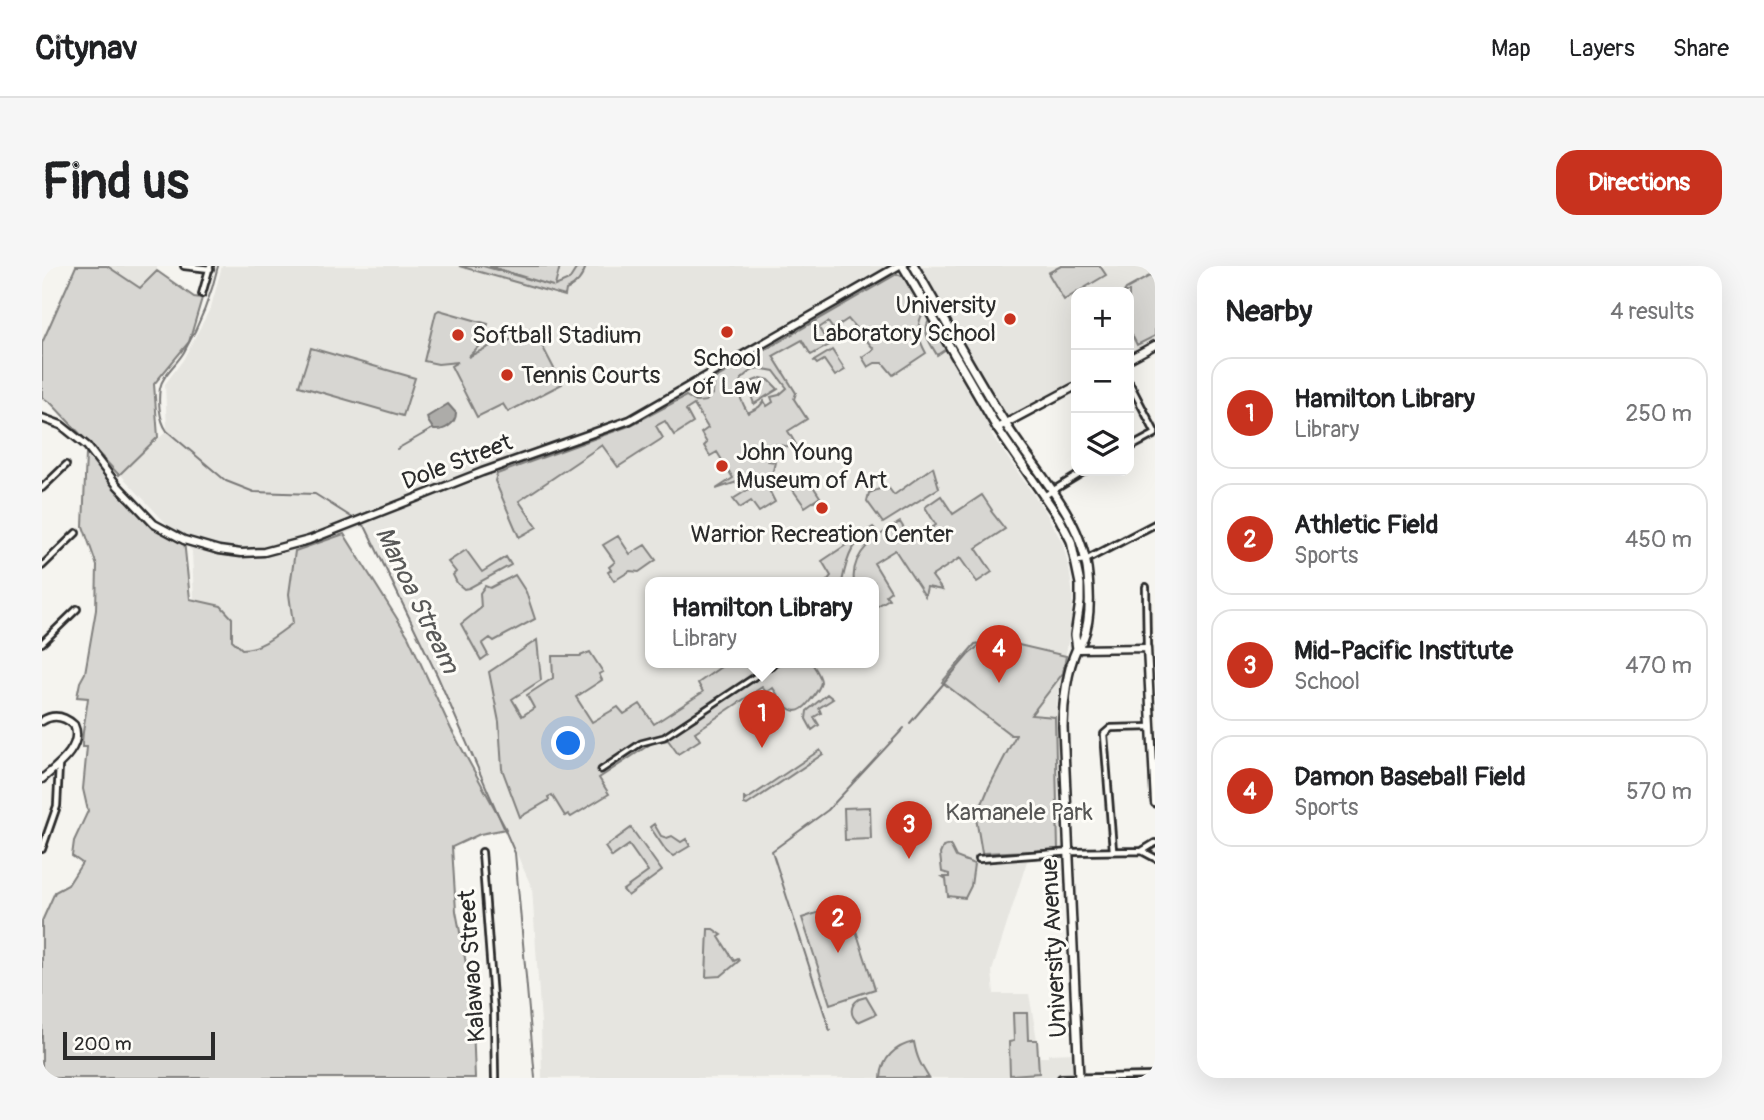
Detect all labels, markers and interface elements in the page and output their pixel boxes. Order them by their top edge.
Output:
text: Citynav [35,28,138,69]
text: Map [1491,34,1531,63]
text: Layers [1569,34,1635,63]
text: Share [1673,34,1729,63]
button: Directions [1556,150,1722,215]
text: Find us [42,152,189,213]
map controls [1071,287,1134,476]
button: + [1071,287,1134,350]
place label: University Laboratory School [812,291,996,348]
text: Nearby [1225,293,1312,330]
text: 4 results [1610,297,1694,326]
marker: University Laboratory School [1002,311,1018,327]
place label: Softball Stadium [472,321,641,350]
marker: School of Law [719,324,735,340]
marker: Softball Stadium [450,327,466,343]
place label: School of Law [693,344,761,401]
button: − [1071,350,1134,413]
place label: Tennis Courts [521,361,661,390]
marker: Tennis Courts [499,367,515,383]
text: Hamilton Library [1294,383,1475,415]
text: 1 [1246,399,1255,428]
text: 250 m [1626,399,1692,428]
button: layers [1071,413,1134,476]
text: Library [1294,415,1359,444]
street label: Dole Street [398,428,517,496]
place label: John Young Museum of Art [736,438,888,495]
marker: John Young Museum of Art [714,458,730,474]
marker: Warrior Recreation Center [814,500,830,516]
text: Athletic Field [1294,509,1439,541]
place label: Warrior Recreation Center [691,520,954,549]
water label: Manoa Stream [368,521,467,680]
text: 2 [1244,525,1256,554]
text: 450 m [1625,525,1692,554]
text: Sports [1294,541,1358,570]
popup [645,577,879,668]
text: Hamilton Library [672,592,852,624]
text: Library [672,624,737,653]
pin: 4 [976,625,1022,683]
text: Mid-Pacific Institute [1294,635,1513,667]
text: 3 [1244,651,1256,680]
text: 470 m [1625,651,1692,680]
text: School [1294,667,1360,696]
pin: 1 [739,690,785,748]
your location [551,726,585,760]
text: Damon Baseball Field [1294,761,1526,793]
text: 4 [1243,777,1257,806]
text: 570 m [1626,777,1692,806]
text: Sports [1294,793,1358,822]
park label: Kamanele Park [945,798,1093,827]
pin: 3 [886,801,932,859]
street label: University Avenue [1035,857,1073,1038]
street label: Kalawao Street [452,888,492,1043]
pin: 2 [815,895,861,953]
scale bar [63,1029,215,1061]
text: 200 m [74,1032,132,1056]

